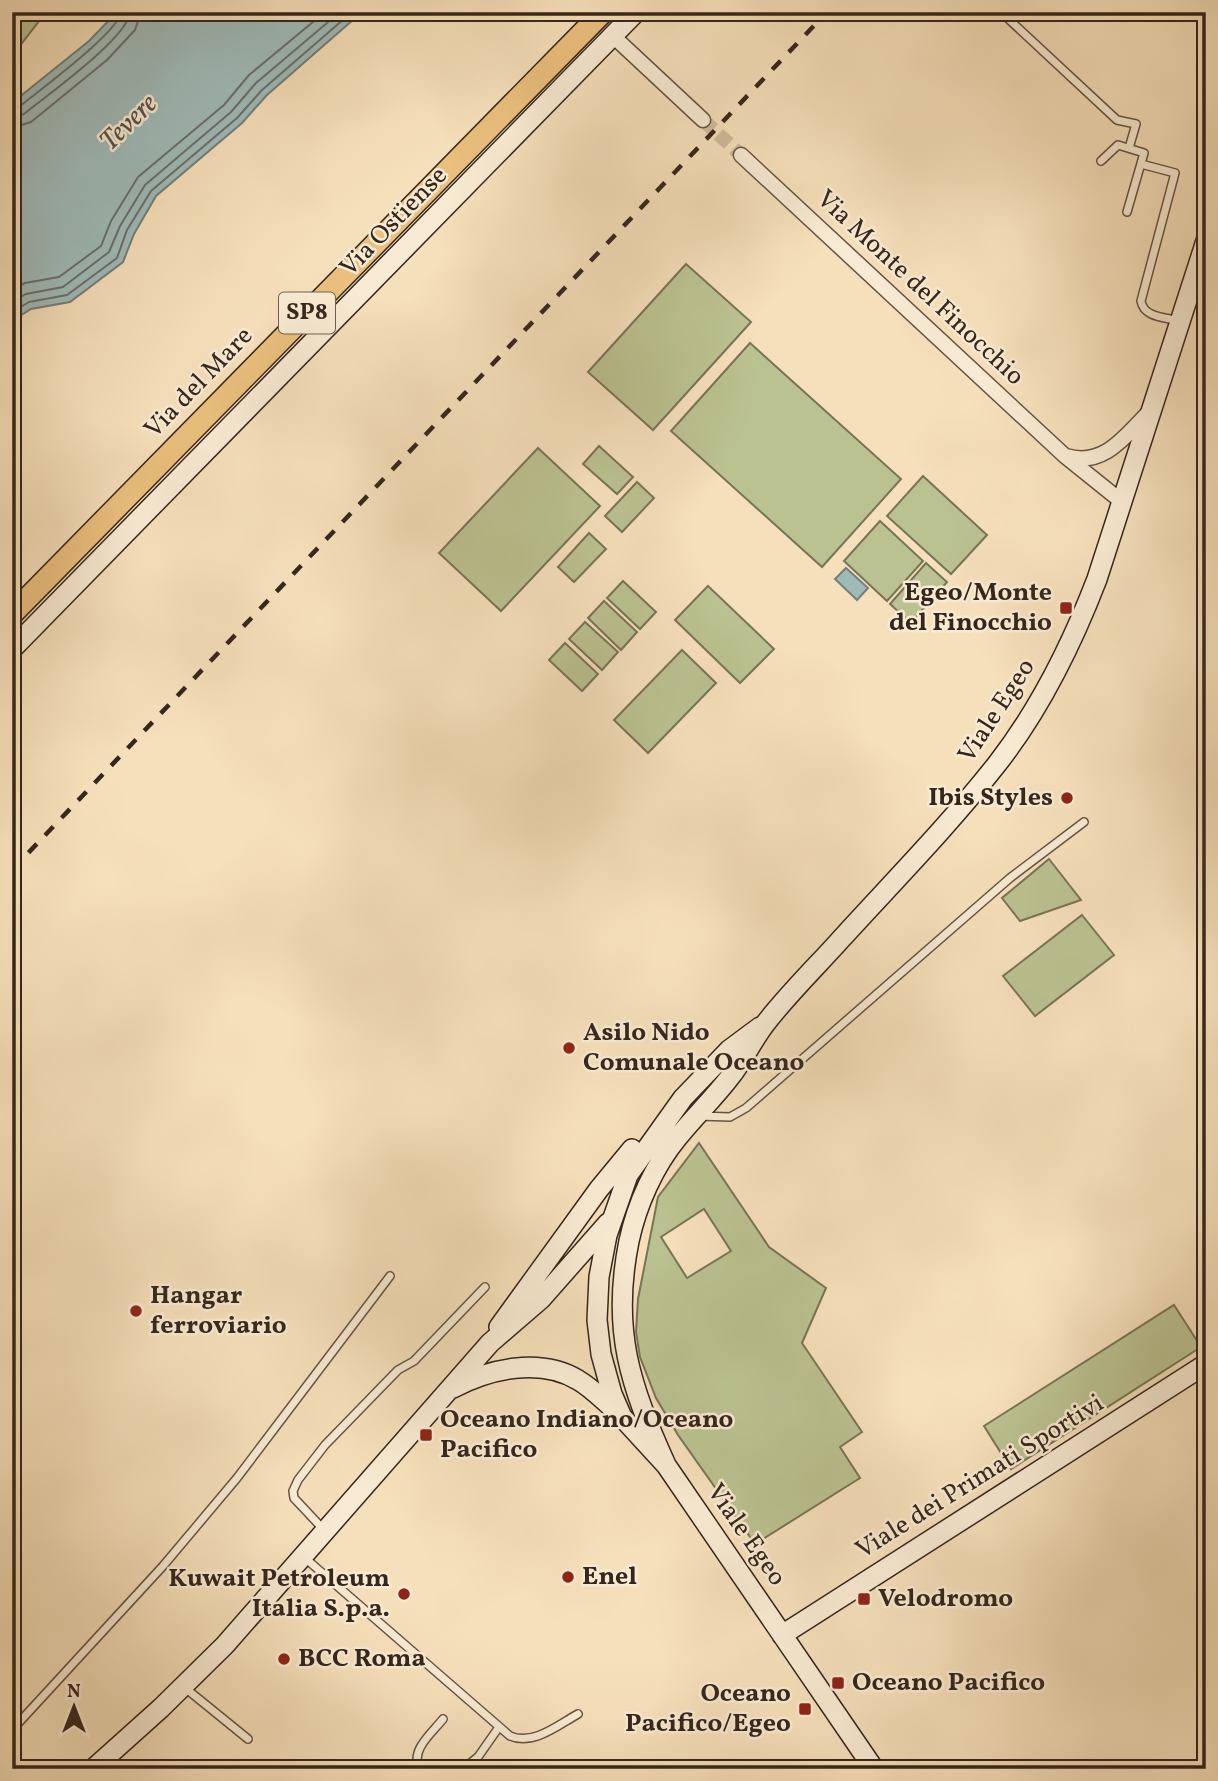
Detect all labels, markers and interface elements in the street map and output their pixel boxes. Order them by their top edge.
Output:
water label: Tevere [91,86,167,160]
street label: Via Ostiense [332,159,456,285]
street label: Via Monte del Finocchio [808,182,1032,394]
road number: SP8 [279,292,335,334]
street label: Via del Mare [136,319,262,447]
place label: Egeo/Monte del Finocchio [889,575,1052,641]
marker: Egeo/Monte del Finocchio [1058,600,1074,616]
street label: Viale Egeo [950,652,1044,770]
place label: Ibis Styles [928,780,1053,816]
marker: Ibis Styles [1059,790,1075,806]
place label: Asilo Nido Comunale Oceano [583,1015,804,1081]
marker: Asilo Nido Comunale Oceano [561,1040,577,1056]
place label: Hangar ferroviario [150,1278,287,1344]
marker: Hangar ferroviario [128,1303,144,1319]
street label: Viale dei Primati Sportivi [849,1386,1111,1568]
place label: Oceano Indiano/Oceano Pacifico [440,1402,733,1468]
marker: Oceano Indiano/Oceano Pacifico [418,1427,434,1443]
street label: Viale Egeo [698,1476,794,1594]
place label: Enel [582,1559,637,1595]
place label: Kuwait Petroleum Italia S.p.a. [168,1561,390,1627]
marker: Enel [560,1569,576,1585]
place label: Velodromo [878,1581,1013,1617]
marker: Kuwait Petroleum Italia S.p.a. [396,1586,412,1602]
marker: Velodromo [856,1591,872,1607]
place label: BCC Roma [298,1641,426,1677]
marker: BCC Roma [276,1651,292,1667]
place label: Oceano Pacifico [852,1665,1045,1701]
north arrow [38,1672,108,1742]
marker: Oceano Pacifico [830,1675,846,1691]
place label: Oceano Pacifico/Egeo [625,1676,791,1742]
text: N [67,1679,81,1705]
marker: Oceano Pacifico/Egeo [797,1701,813,1717]

